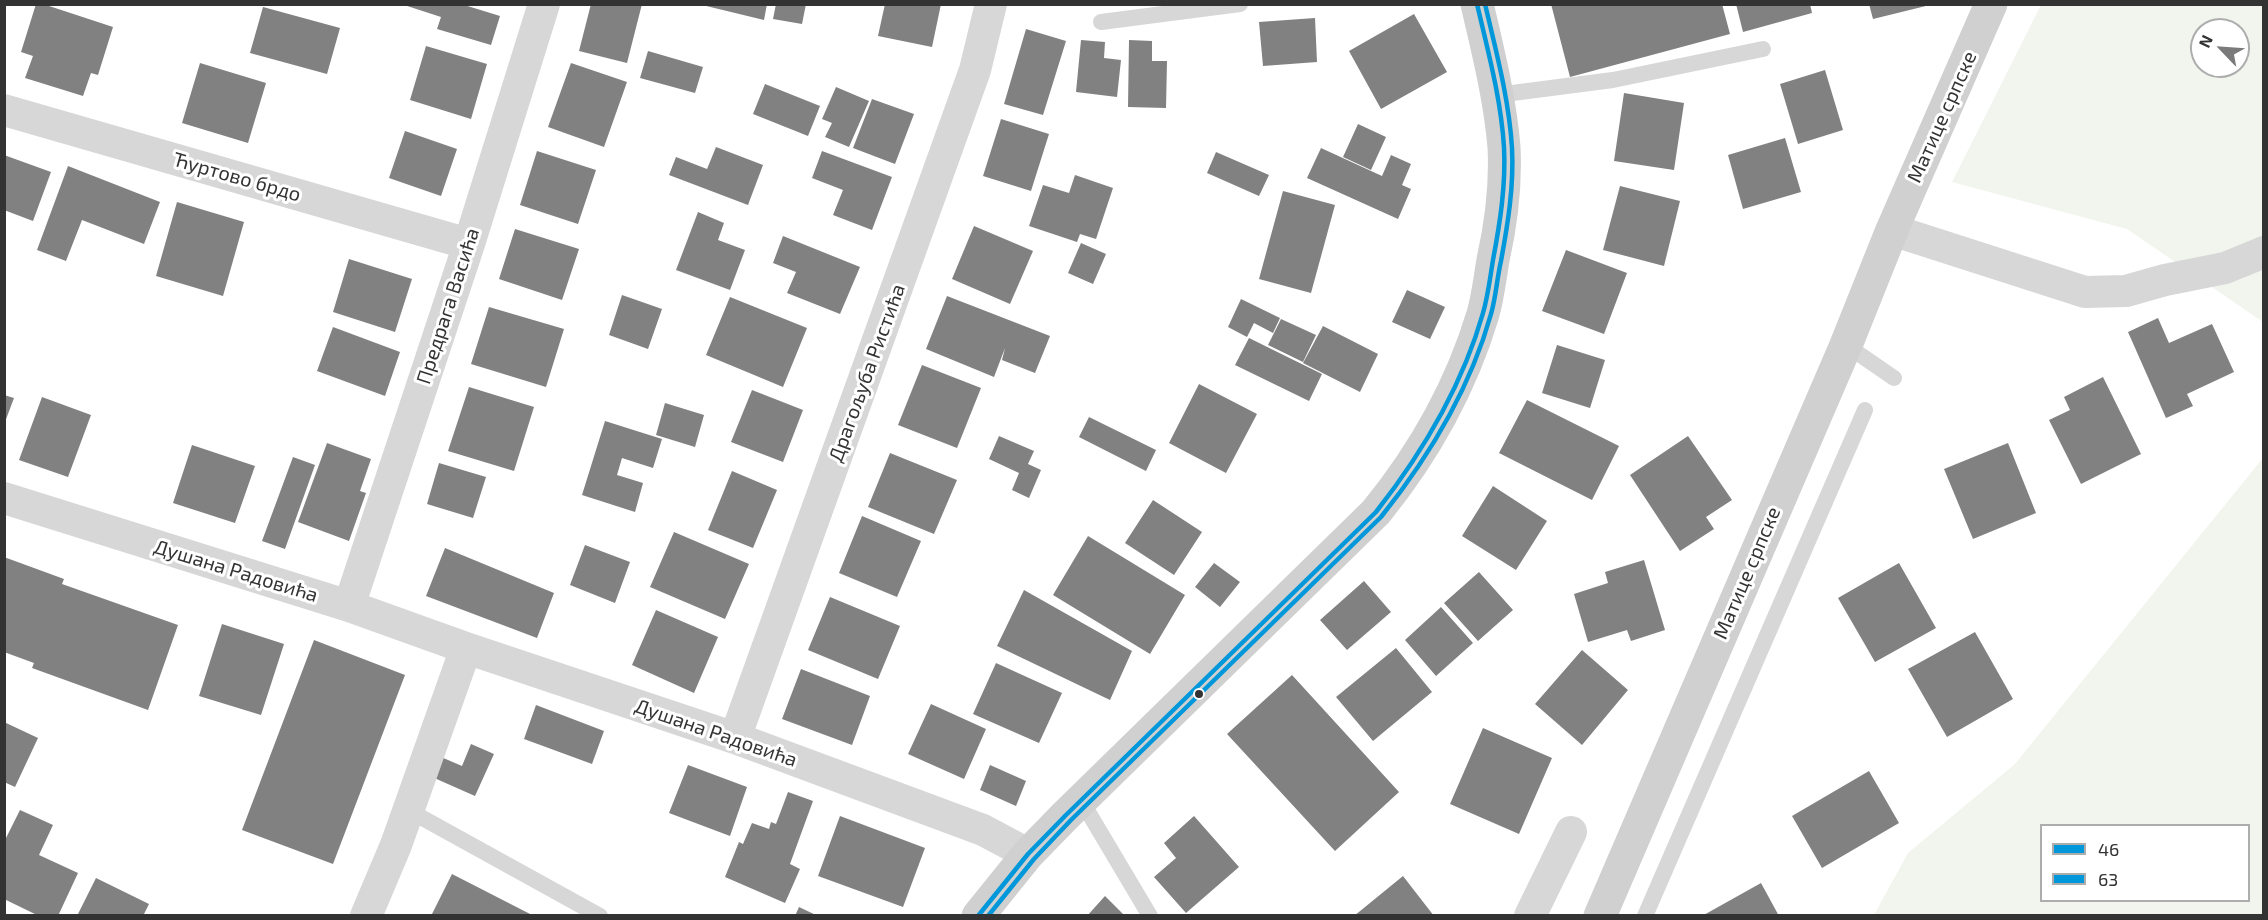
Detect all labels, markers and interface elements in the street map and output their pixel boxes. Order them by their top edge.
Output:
north arrow [2190,18,2250,78]
text: N [2194,32,2216,50]
street label: Матице српске [1902,48,1982,186]
street label: Ћуртово брдо [170,147,304,207]
street label: Предрага Васића [411,225,485,387]
street label: Драгољуба Ристића [824,281,910,465]
street label: Матице српске [1708,503,1786,643]
street label: Душана Радовића [151,535,321,607]
unlabelled marker [1193,688,1205,700]
street label: Душана Радовића [632,694,800,772]
legend [2040,824,2250,902]
text: 46 [2098,838,2119,860]
text: 63 [2098,868,2118,890]

